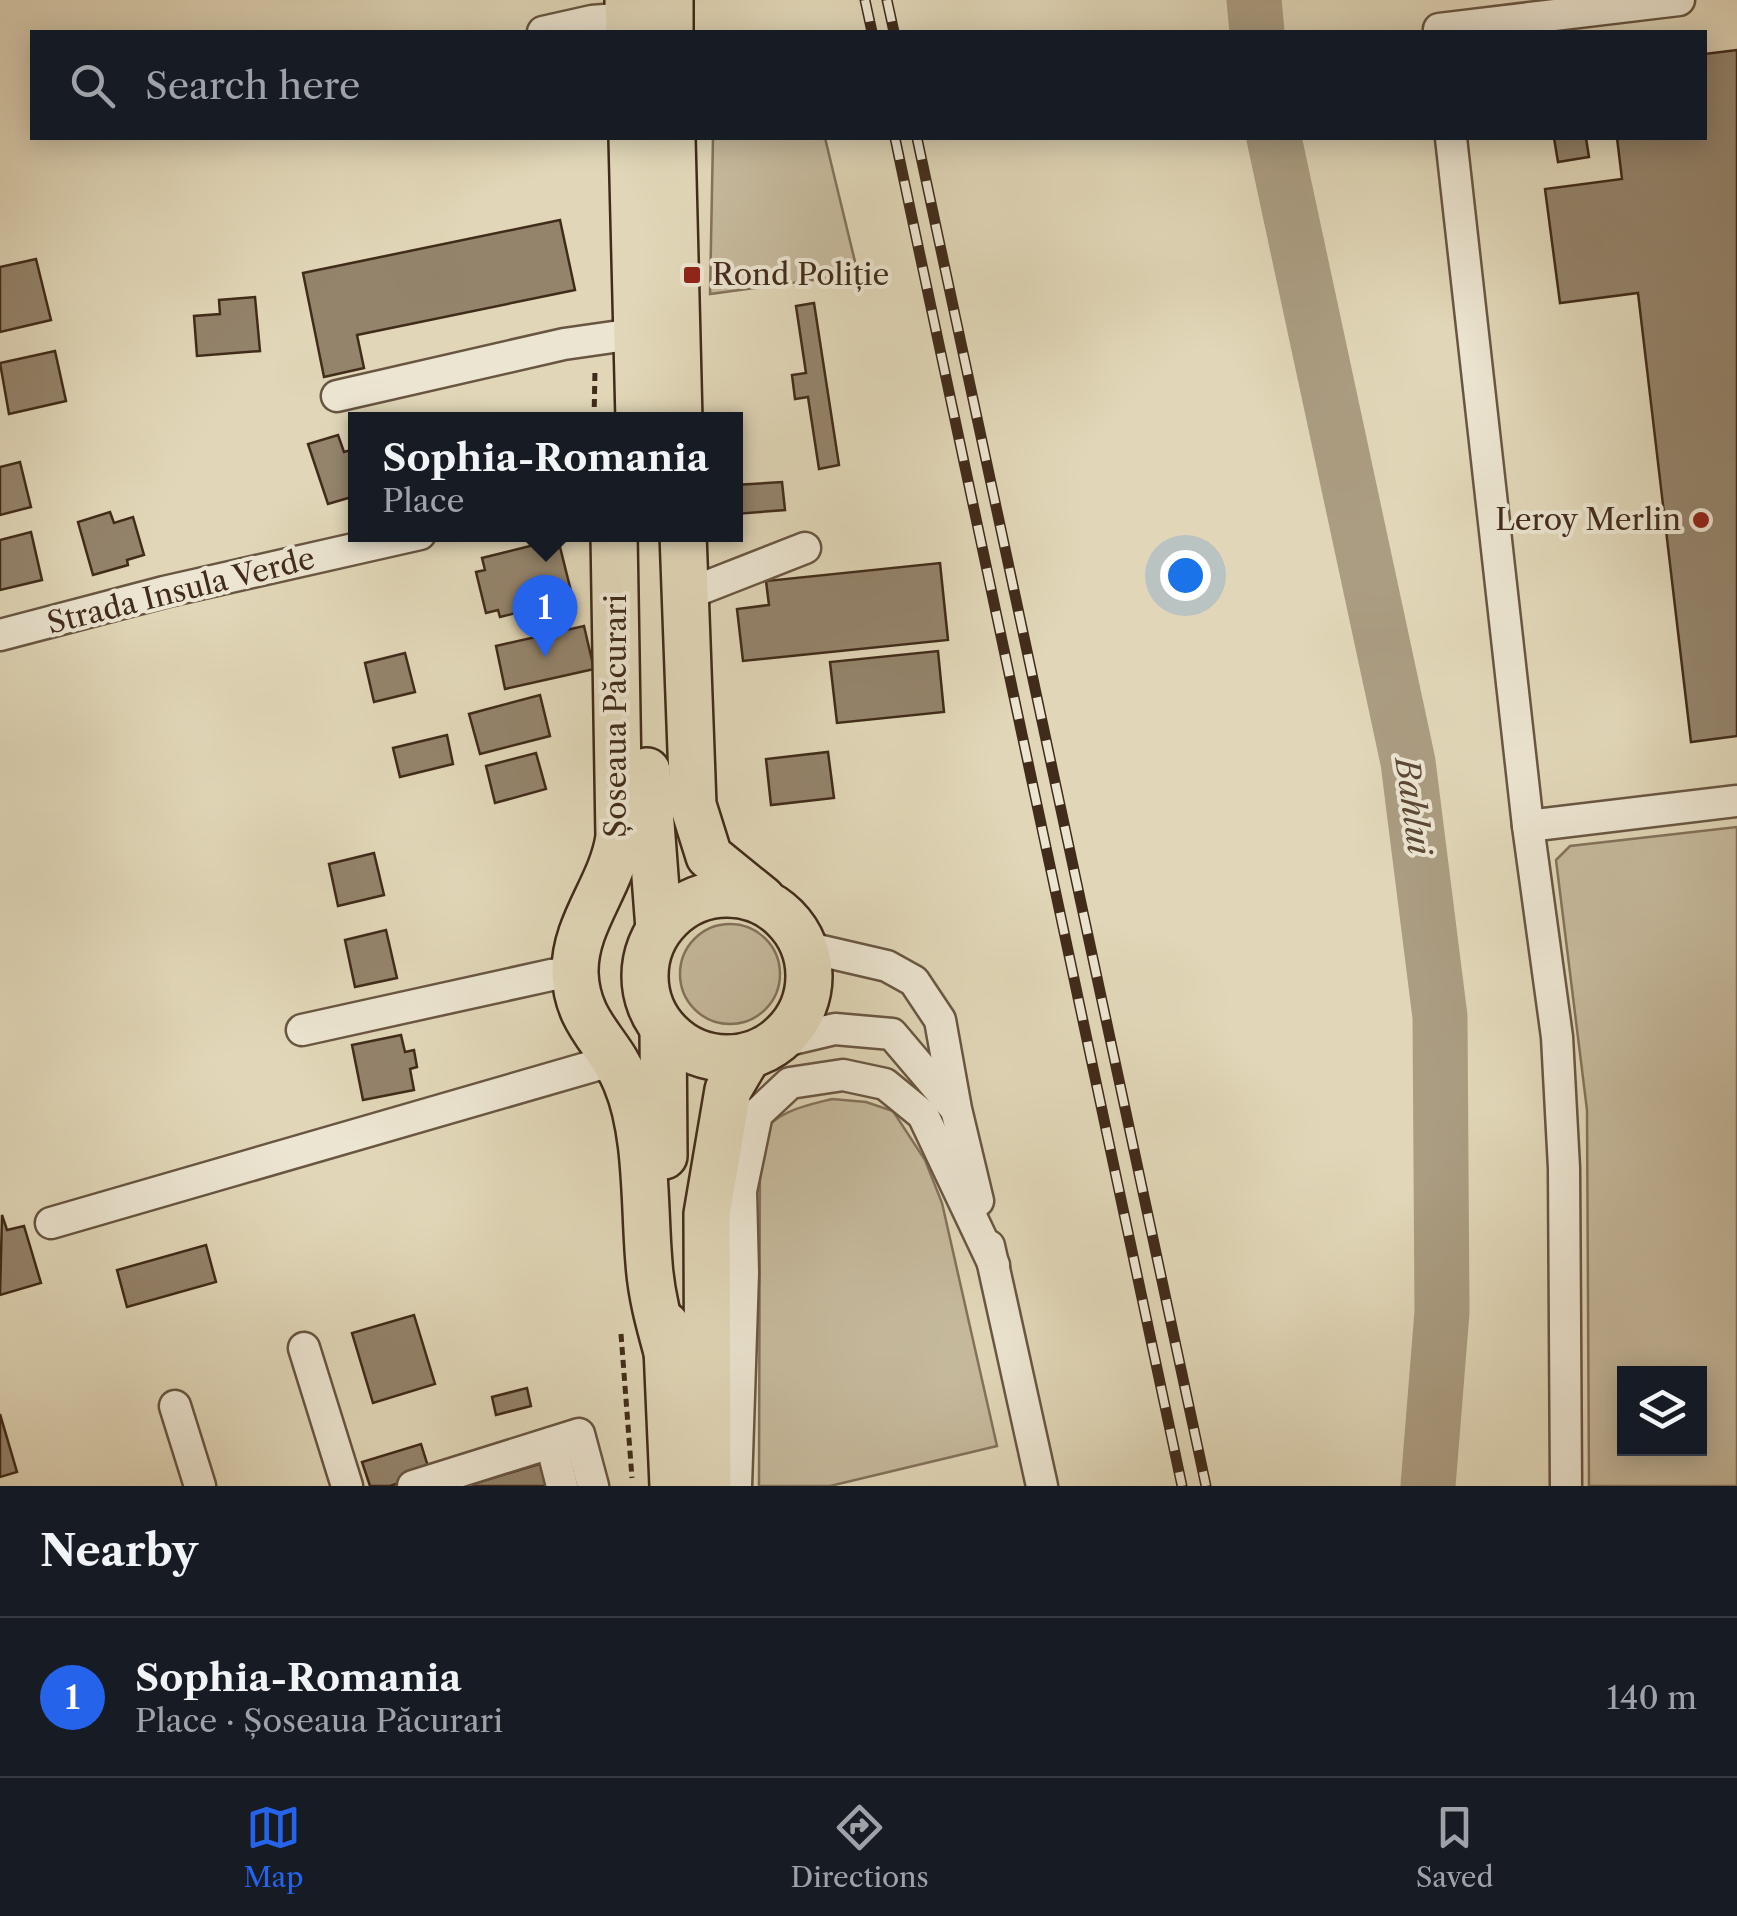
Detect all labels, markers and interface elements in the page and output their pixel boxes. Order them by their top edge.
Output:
search box [30,30,1707,140]
icon: search [65,58,120,113]
text: Search here [145,62,360,109]
place label: Rond Poliție [712,256,889,293]
marker: Rond Poliție [681,264,703,286]
popup [348,412,743,542]
text: Sophia-Romania [382,434,709,481]
text: Place [382,481,464,520]
place label: Leroy Merlin [1495,501,1681,538]
marker: Leroy Merlin [1690,509,1712,531]
street label: Strada Insula Verde [43,539,319,642]
your location [1160,550,1211,601]
pin: 1 [512,574,578,657]
street label: Șoseaua Păcurari [597,594,634,838]
water label: Bahlui [1387,752,1440,859]
map controls [1617,1366,1707,1456]
button: layers [1617,1366,1707,1456]
text: Nearby [40,1525,198,1577]
text: Sophia-Romania [135,1654,462,1701]
text: 1 [65,1678,80,1717]
text: 140 m [1606,1678,1697,1717]
text: Place · Șoseaua Păcurari [135,1701,503,1740]
tab: Map [243,1800,304,1894]
tab: Directions [790,1800,929,1894]
tab: Saved [1416,1800,1494,1894]

